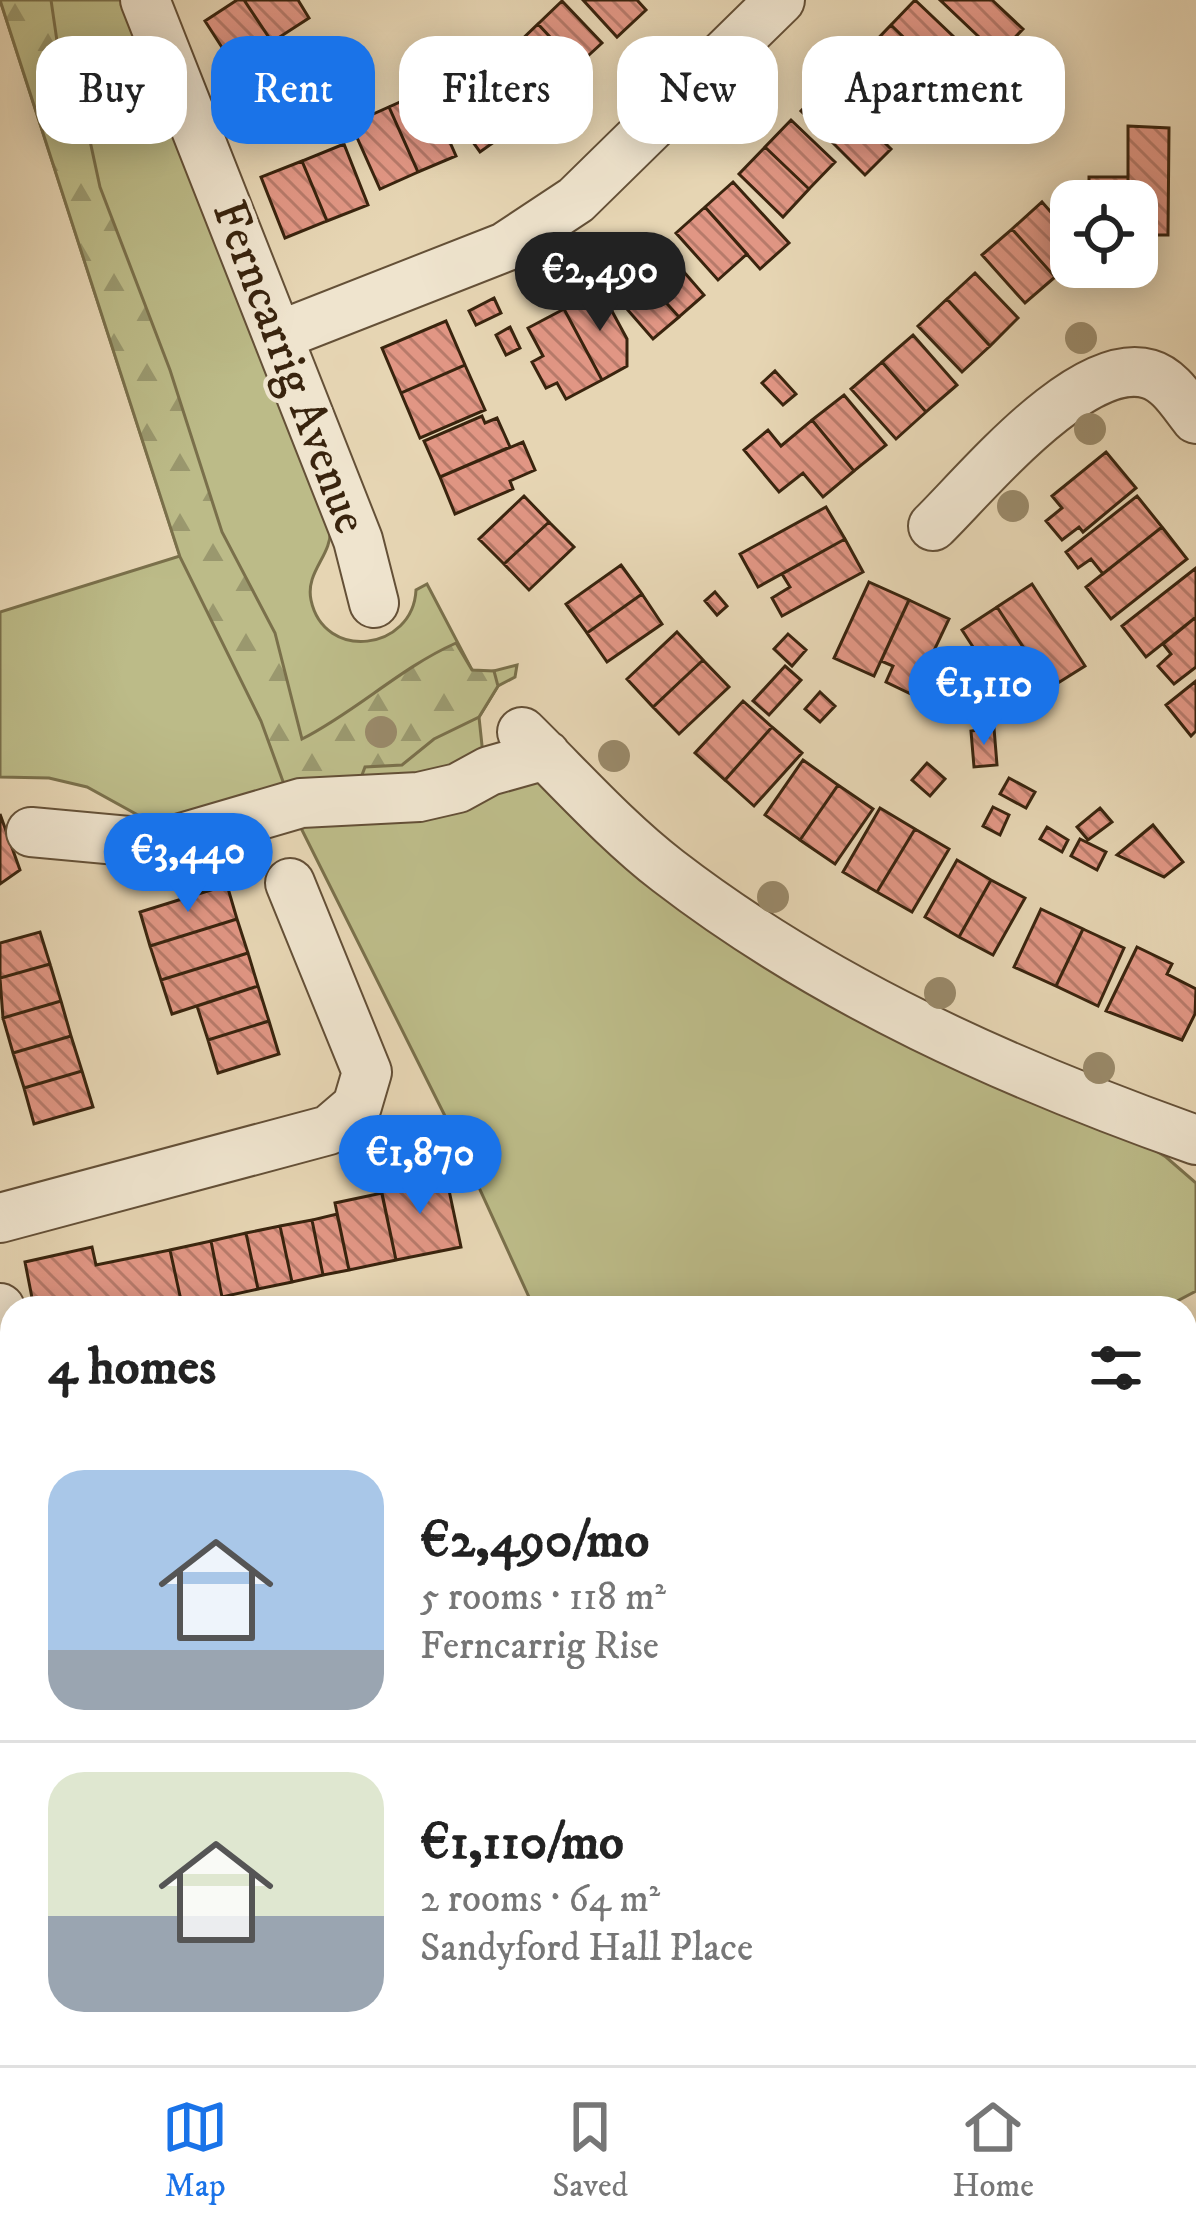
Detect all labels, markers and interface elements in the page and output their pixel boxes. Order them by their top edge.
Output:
chip: Buy [36,36,187,144]
chip: Rent [211,36,375,144]
chip: Filters [399,36,593,144]
chip: New [617,36,778,144]
chip: Apartment [802,36,1065,144]
map controls [1050,180,1158,288]
button: locate [1050,180,1158,288]
street label: Ferncarrig Avenue [198,192,380,542]
pin: €2,490 [502,232,698,334]
text: €2,490 [542,246,658,295]
pin: €1,110 [886,646,1082,748]
text: €1,110 [935,660,1033,709]
pin: €3,440 [90,813,286,915]
text: €3,440 [131,827,245,876]
pin: €1,870 [322,1115,518,1217]
text: €1,870 [366,1129,474,1178]
icon: filters [1083,1335,1149,1401]
text: 4 homes [48,1336,216,1400]
text: €2,490/mo [420,1509,649,1573]
icon: home [144,1518,288,1662]
text: 5 rooms · 118 m² [420,1573,666,1622]
text: Ferncarrig Rise [420,1622,659,1671]
text: €1,110/mo [420,1811,624,1875]
icon: home [144,1820,288,1964]
text: 2 rooms · 64 m² [420,1875,660,1924]
text: Sandyford Hall Place [420,1924,753,1973]
tab: Map [162,2094,228,2207]
tab: Saved [552,2094,628,2207]
tab: Home [952,2094,1034,2207]

